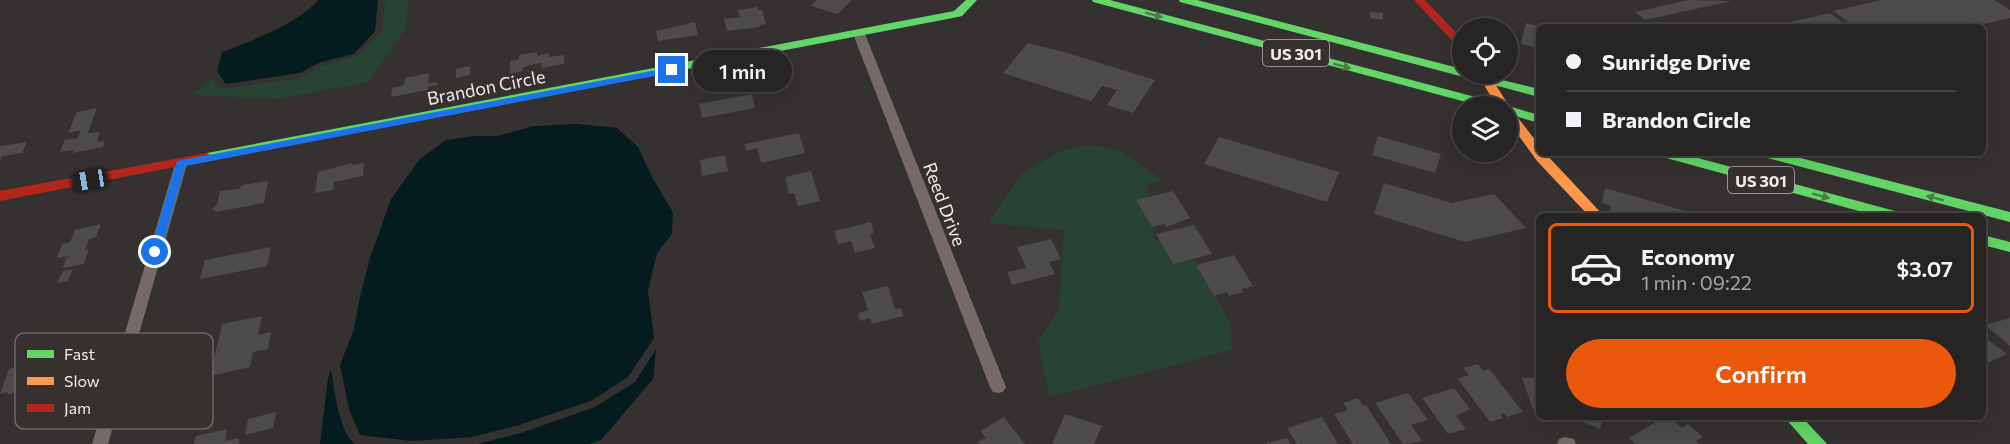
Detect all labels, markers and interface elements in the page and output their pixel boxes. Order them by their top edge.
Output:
one-way arrow [1145,11,1163,20]
map controls [1452,18,1518,162]
button: locate [1452,18,1518,84]
road number: US 301 [1263,40,1329,66]
text: Sunridge Drive [1602,48,1751,75]
callout: 1 min [693,49,792,91]
route end [658,56,685,83]
text: 1 min [719,59,766,83]
one-way arrow [1333,61,1351,71]
street label: Brandon Circle [425,65,547,109]
button: layers [1452,96,1518,162]
text: Brandon Circle [1602,106,1751,133]
street label: Reed Drive [919,159,971,249]
road number: US 301 [1728,167,1794,193]
car [71,168,109,192]
one-way arrow [1812,192,1830,201]
one-way arrow [1926,193,1944,202]
route start [141,238,168,265]
icon: car [1569,241,1623,295]
text: Economy [1641,243,1735,270]
text: $3.07 [1896,255,1953,282]
text: 1 min · 09:22 [1641,270,1752,294]
legend [15,333,213,429]
button: Confirm [1566,339,1956,408]
text: Fast [64,344,95,363]
text: Slow [64,371,100,390]
text: Jam [64,398,91,417]

